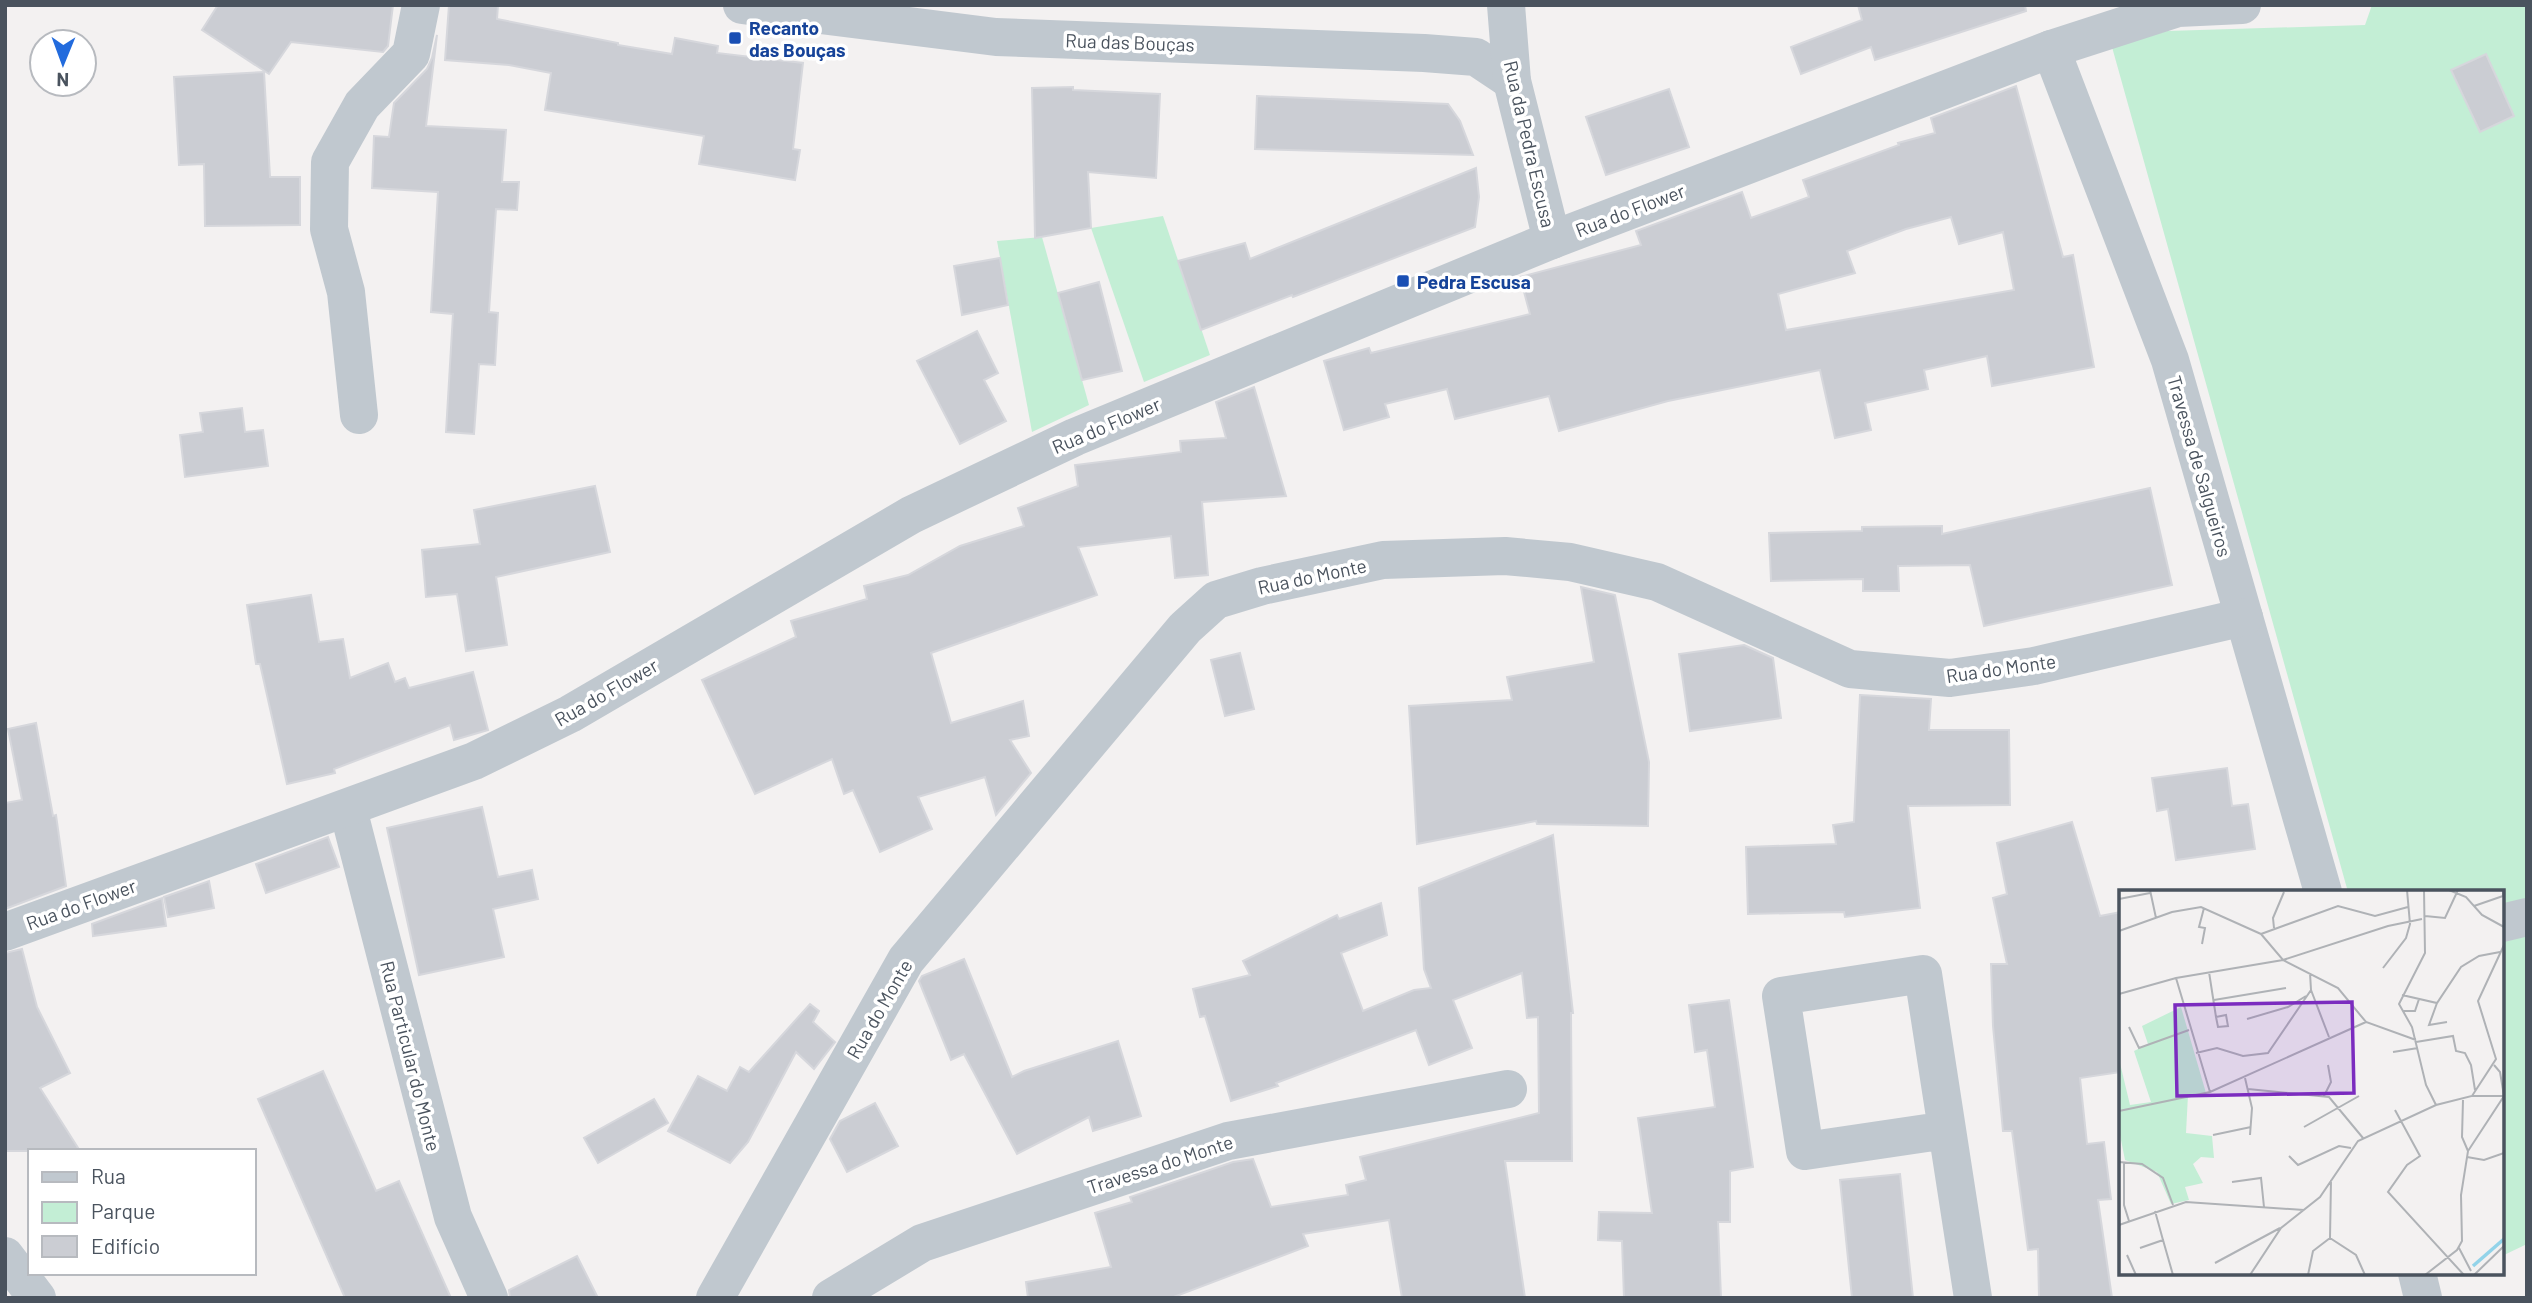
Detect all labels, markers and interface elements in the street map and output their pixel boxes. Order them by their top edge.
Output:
place label: Recanto das Bouças [749,16,846,61]
north arrow [28,28,98,98]
street label: Rua das Bouças [1065,28,1195,56]
marker: Recanto das Bouças [727,30,743,46]
street label: Rua da Pedra Escusa [1500,58,1560,230]
text: N [56,69,69,92]
street label: Rua do Flower [1572,179,1688,241]
place label: Pedra Escusa [1417,270,1531,293]
marker: Pedra Escusa [1395,273,1411,289]
street label: Travessa de Salgueiros [2163,373,2237,559]
street label: Rua do Flower [1048,392,1164,458]
street label: Rua do Monte [1255,553,1369,599]
street label: Rua do Monte [1945,649,2057,687]
street label: Rua do Flower [550,653,662,731]
street label: Rua do Flower [23,873,139,935]
inset map [2119,890,2504,1275]
street label: Rua do Monte [841,955,917,1063]
street label: Rua Particular do Monte [376,958,446,1154]
street label: Travessa do Monte [1084,1130,1236,1198]
legend [28,1149,256,1275]
text: Rua [91,1163,126,1188]
text: Parque [91,1198,156,1223]
text: Edifício [91,1233,160,1258]

